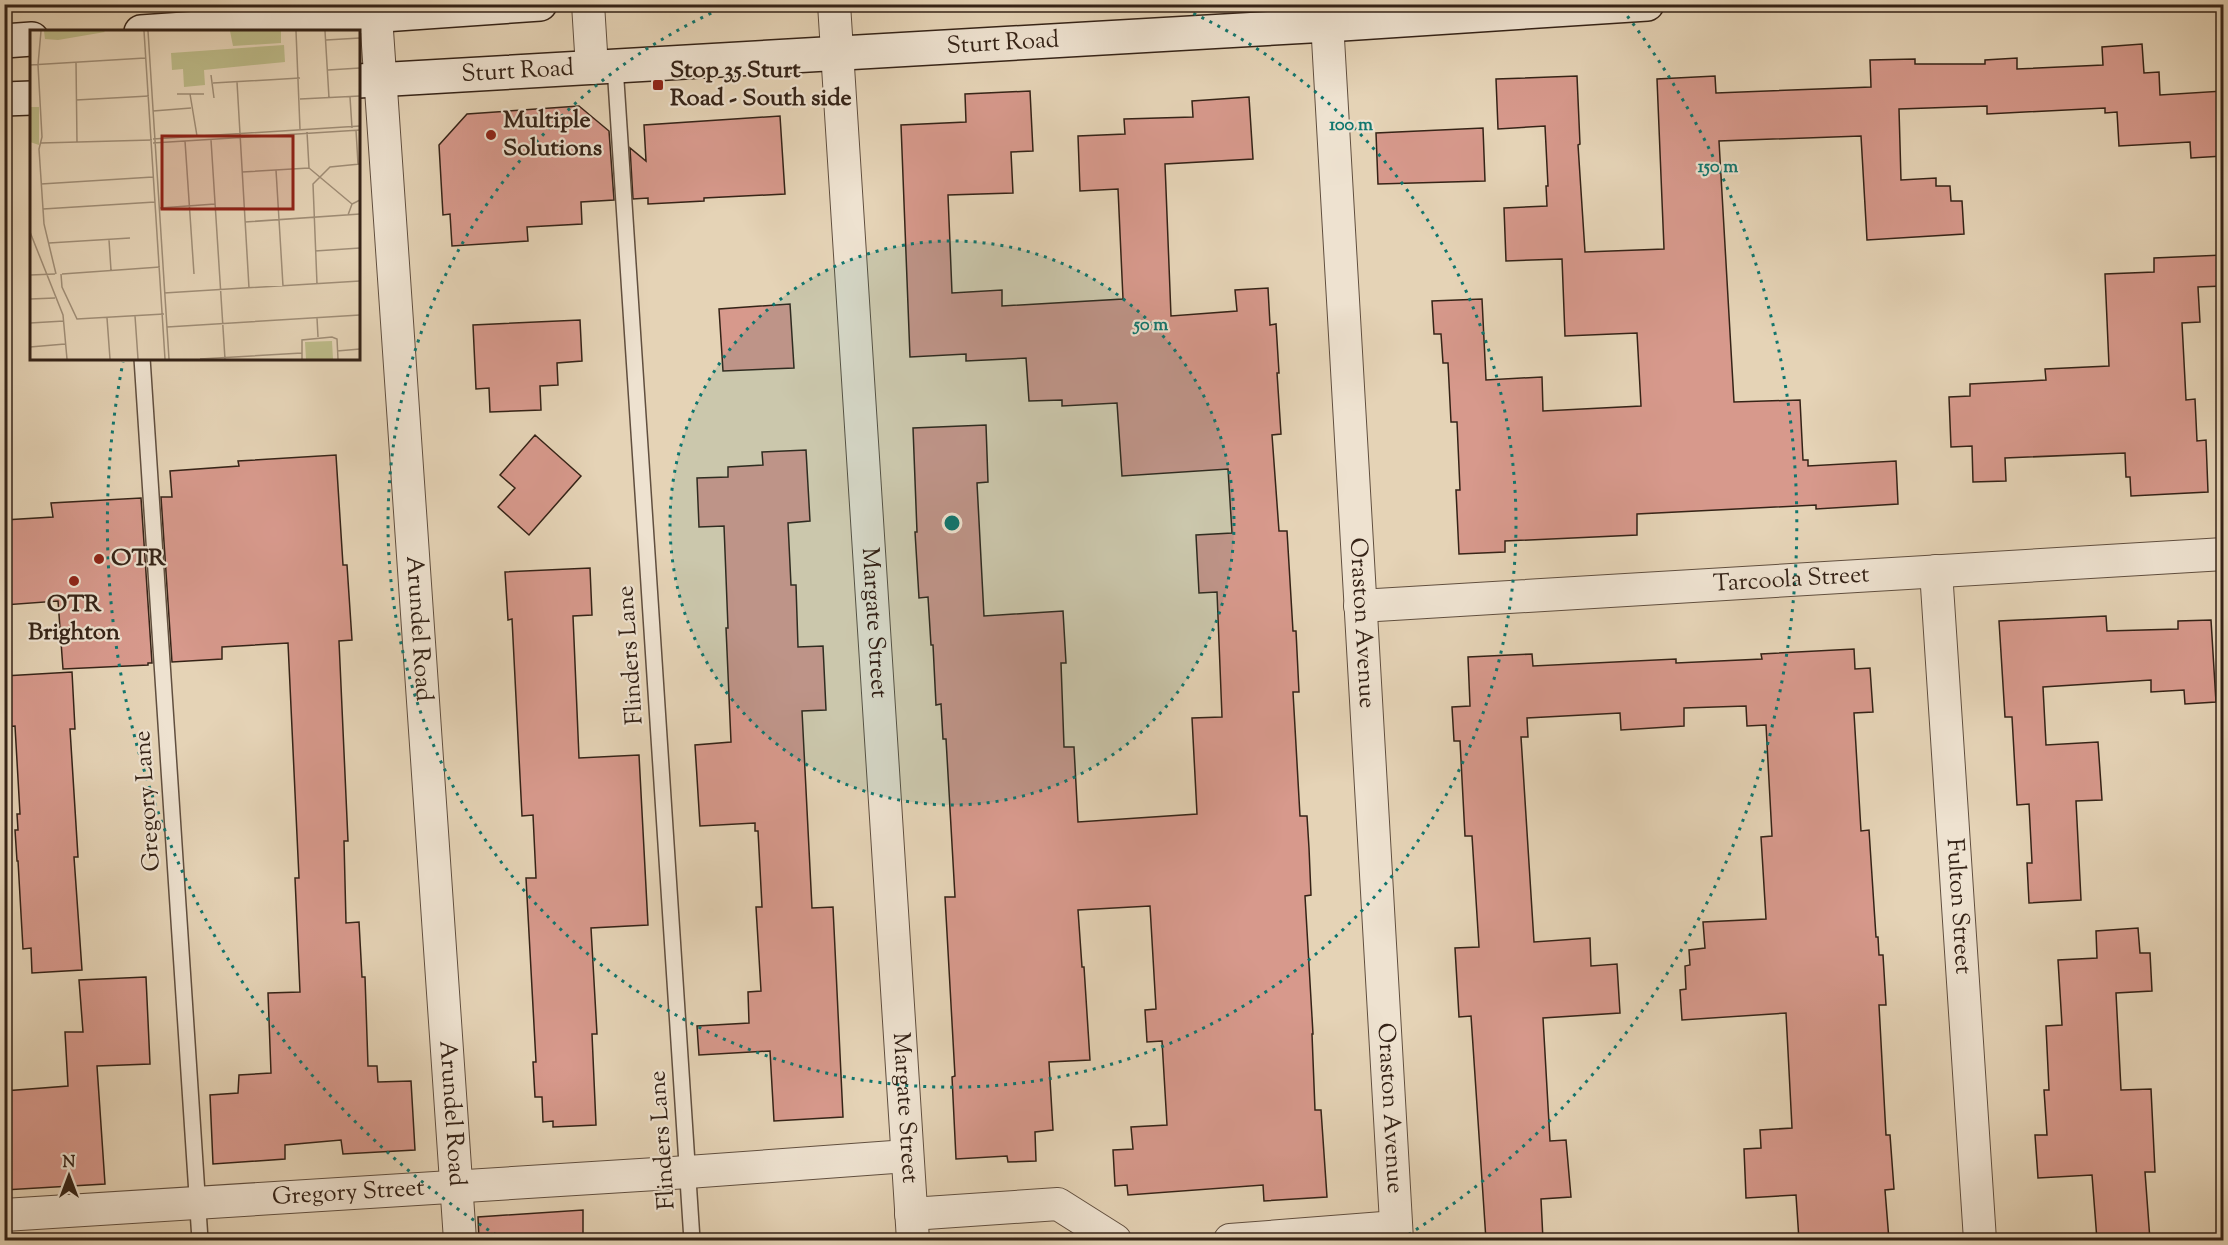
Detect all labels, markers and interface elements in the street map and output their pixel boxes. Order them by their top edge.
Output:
street label: Sturt Road [946,23,1061,64]
inset map [30,30,360,360]
street label: Sturt Road [461,52,575,92]
place label: Stop 35 Sturt Road - South side [670,54,852,116]
marker: Stop 35 Sturt Road - South side [651,78,665,92]
place label: Multiple Solutions [503,104,602,166]
text: 100 m [1329,113,1373,139]
marker: Multiple Solutions [484,128,498,142]
text: 150 m [1698,155,1738,181]
text: 50 m [1132,313,1168,339]
centre of rings [942,513,962,533]
street label: Oraston Avenue [1340,537,1383,709]
place label: OTR [111,542,166,576]
street label: Margate Street [852,546,895,699]
marker: OTR [92,552,106,566]
street label: Arundel Road [396,555,440,703]
street label: Tarcoola Street [1712,558,1870,602]
marker: OTR Brighton [67,574,81,588]
street label: Flinders Lane [609,584,653,726]
place label: OTR Brighton [28,588,121,650]
street label: Gregory Lane [126,729,170,873]
street label: Fulton Street [1937,837,1979,975]
street label: Oraston Avenue [1368,1022,1411,1194]
street label: Margate Street [883,1031,926,1184]
street label: Arundel Road [429,1039,473,1188]
street label: Flinders Lane [641,1069,685,1211]
north arrow [39,1146,99,1206]
text: N [63,1152,76,1175]
street label: Gregory Street [271,1172,426,1215]

